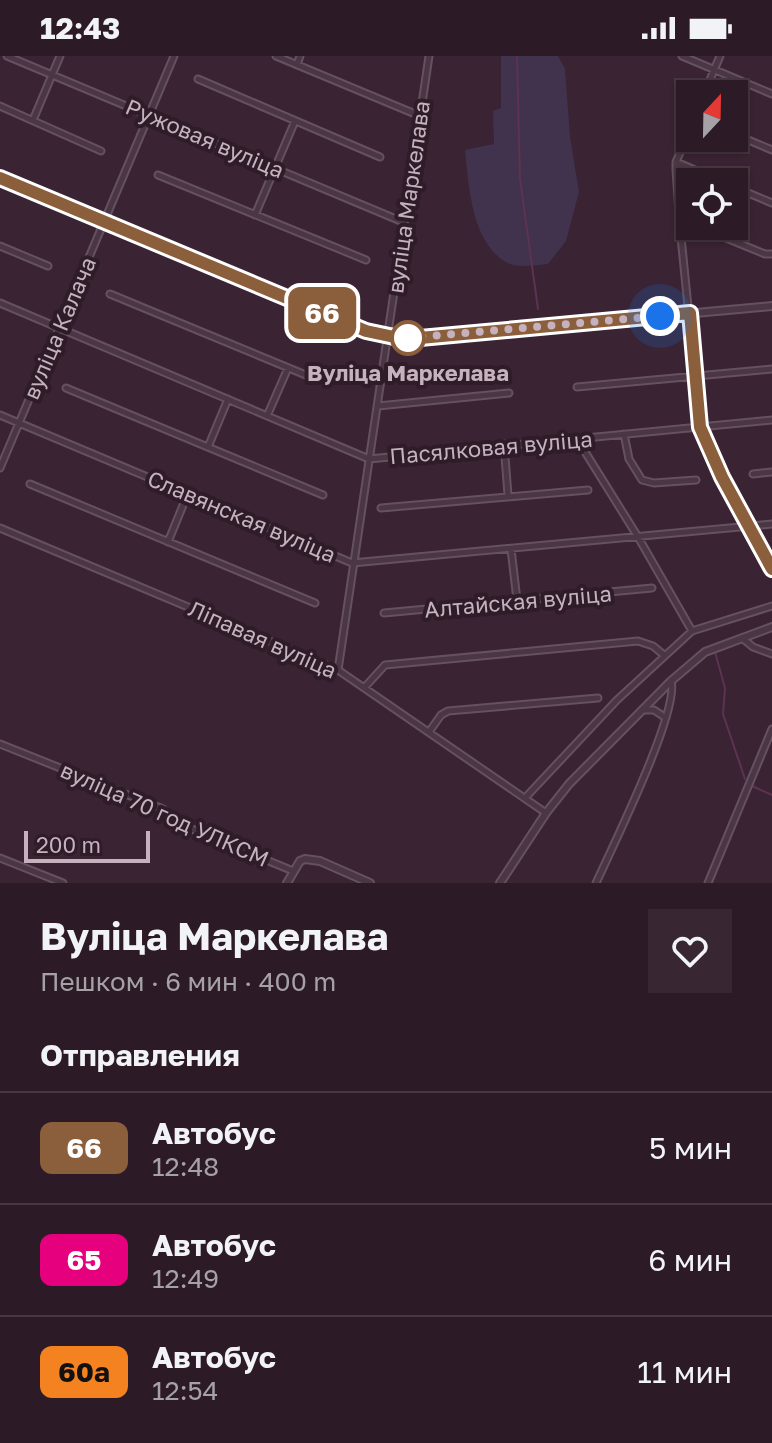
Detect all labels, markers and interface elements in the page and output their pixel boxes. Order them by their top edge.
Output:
text: 12:43 [40,10,120,46]
north arrow [676,80,748,152]
map controls [676,80,748,240]
street label: Ружовая вуліца [122,92,288,184]
street label: вуліца Маркелава [381,99,435,295]
button: locate [676,168,748,240]
street label: вуліца Калача [17,253,101,403]
line badge: 66 [286,287,358,339]
text: 66 [304,296,340,329]
your location [640,296,680,336]
marker: Вуліца Маркелава [391,321,425,355]
place label: Вуліца Маркелава [307,359,509,386]
street label: Пасялковая вуліца [388,425,594,469]
street label: Славянская вуліца [144,464,340,568]
street label: Алтайская вуліца [423,579,613,623]
street label: Ліпавая вуліца [185,594,341,684]
street label: вуліца 70 год УЛКСМ [57,756,273,872]
scale bar [24,827,150,863]
text: 200 m [36,831,101,858]
button: heart [648,909,732,993]
text: Вуліца Маркелава [40,913,389,958]
text: Пешком · 6 мин · 400 m [40,966,336,997]
text: Отправления [40,1037,240,1073]
text: Автобус [152,1115,276,1151]
text: 5 мин [649,1130,732,1166]
text: 66 [66,1131,102,1164]
text: 12:48 [152,1151,219,1182]
text: Автобус [152,1227,276,1263]
text: 6 мин [648,1242,732,1278]
text: 65 [67,1243,101,1276]
text: 12:49 [152,1263,219,1294]
text: Автобус [152,1339,276,1375]
text: 11 мин [637,1354,732,1390]
text: 60а [58,1355,110,1388]
text: 12:54 [152,1375,218,1406]

